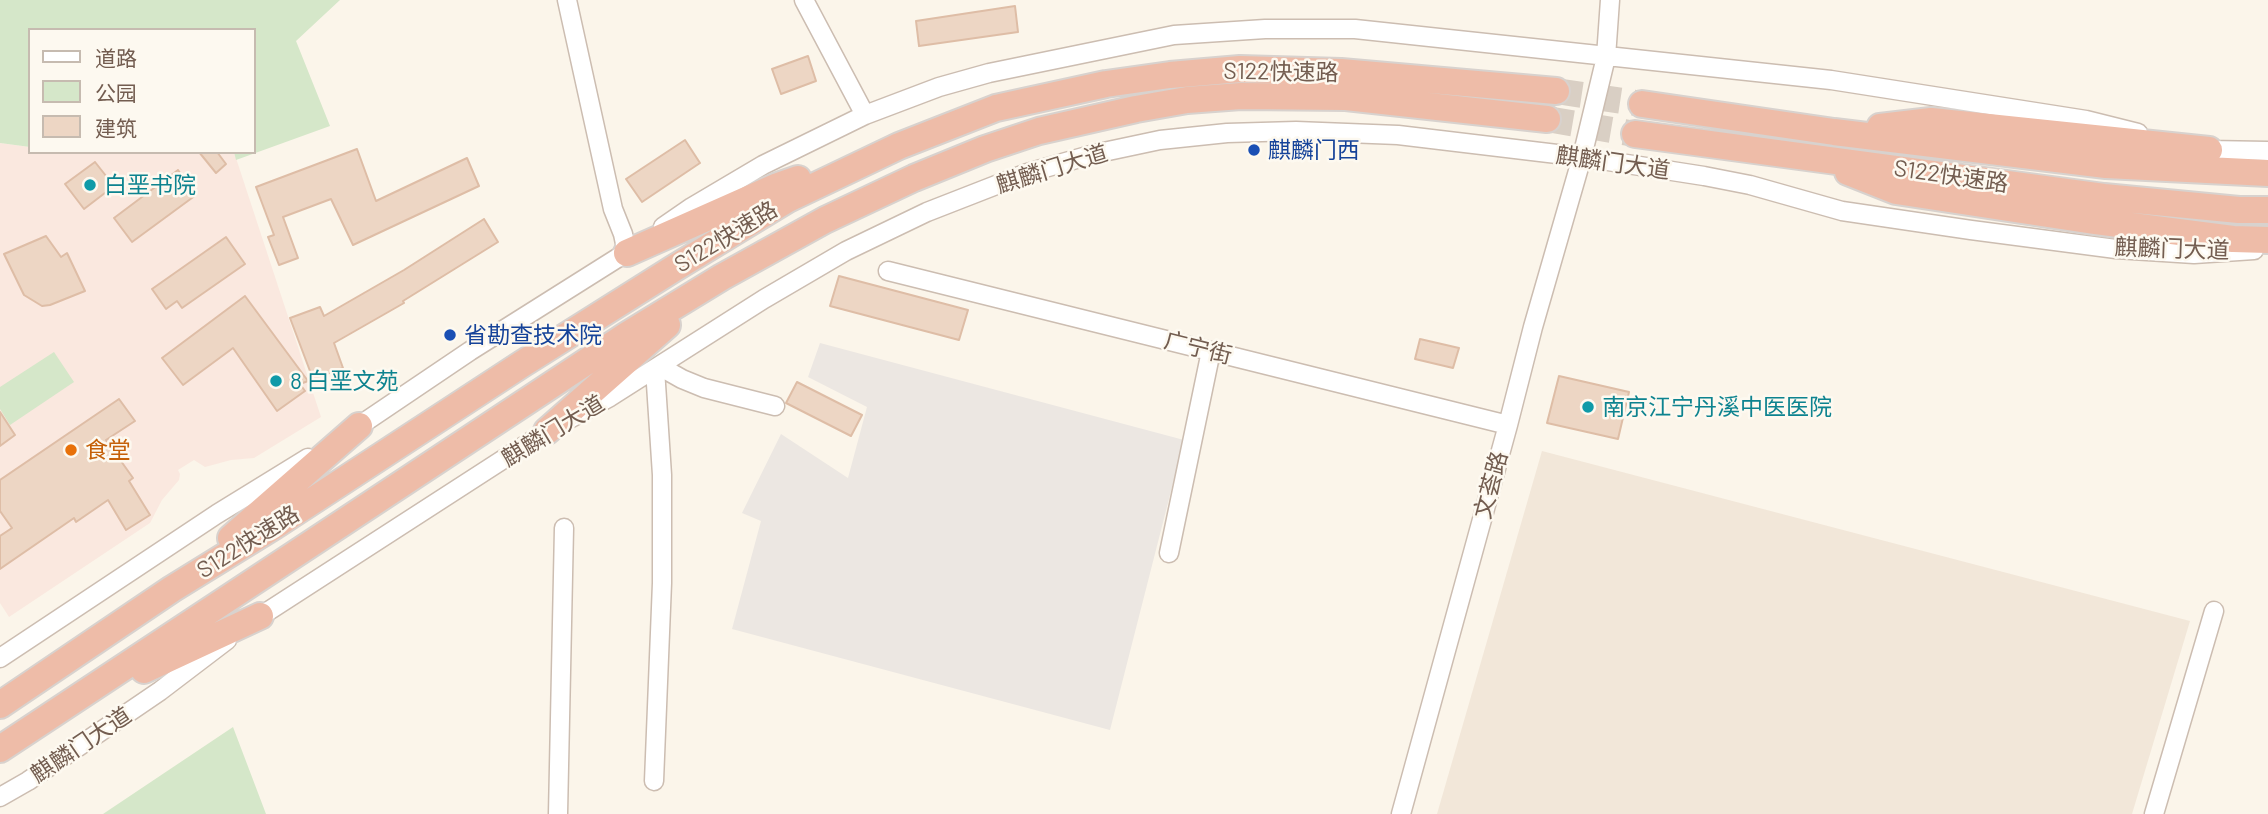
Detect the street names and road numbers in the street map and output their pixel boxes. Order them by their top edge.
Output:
street label: S122快速路 [1223,57,1339,87]
street label: 麒麟门大道 [993,139,1111,199]
street label: 麒麟门大道 [1554,141,1672,185]
street label: S122快速路 [1892,154,2010,198]
street label: S122快速路 [670,196,782,278]
street label: 麒麟门大道 [2114,233,2230,265]
street label: 广宁街 [1161,326,1235,370]
street label: 麒麟门大道 [497,390,609,472]
street label: 文荟路 [1469,448,1513,522]
street label: S122快速路 [192,500,304,584]
street label: 麒麟门大道 [26,701,136,789]

